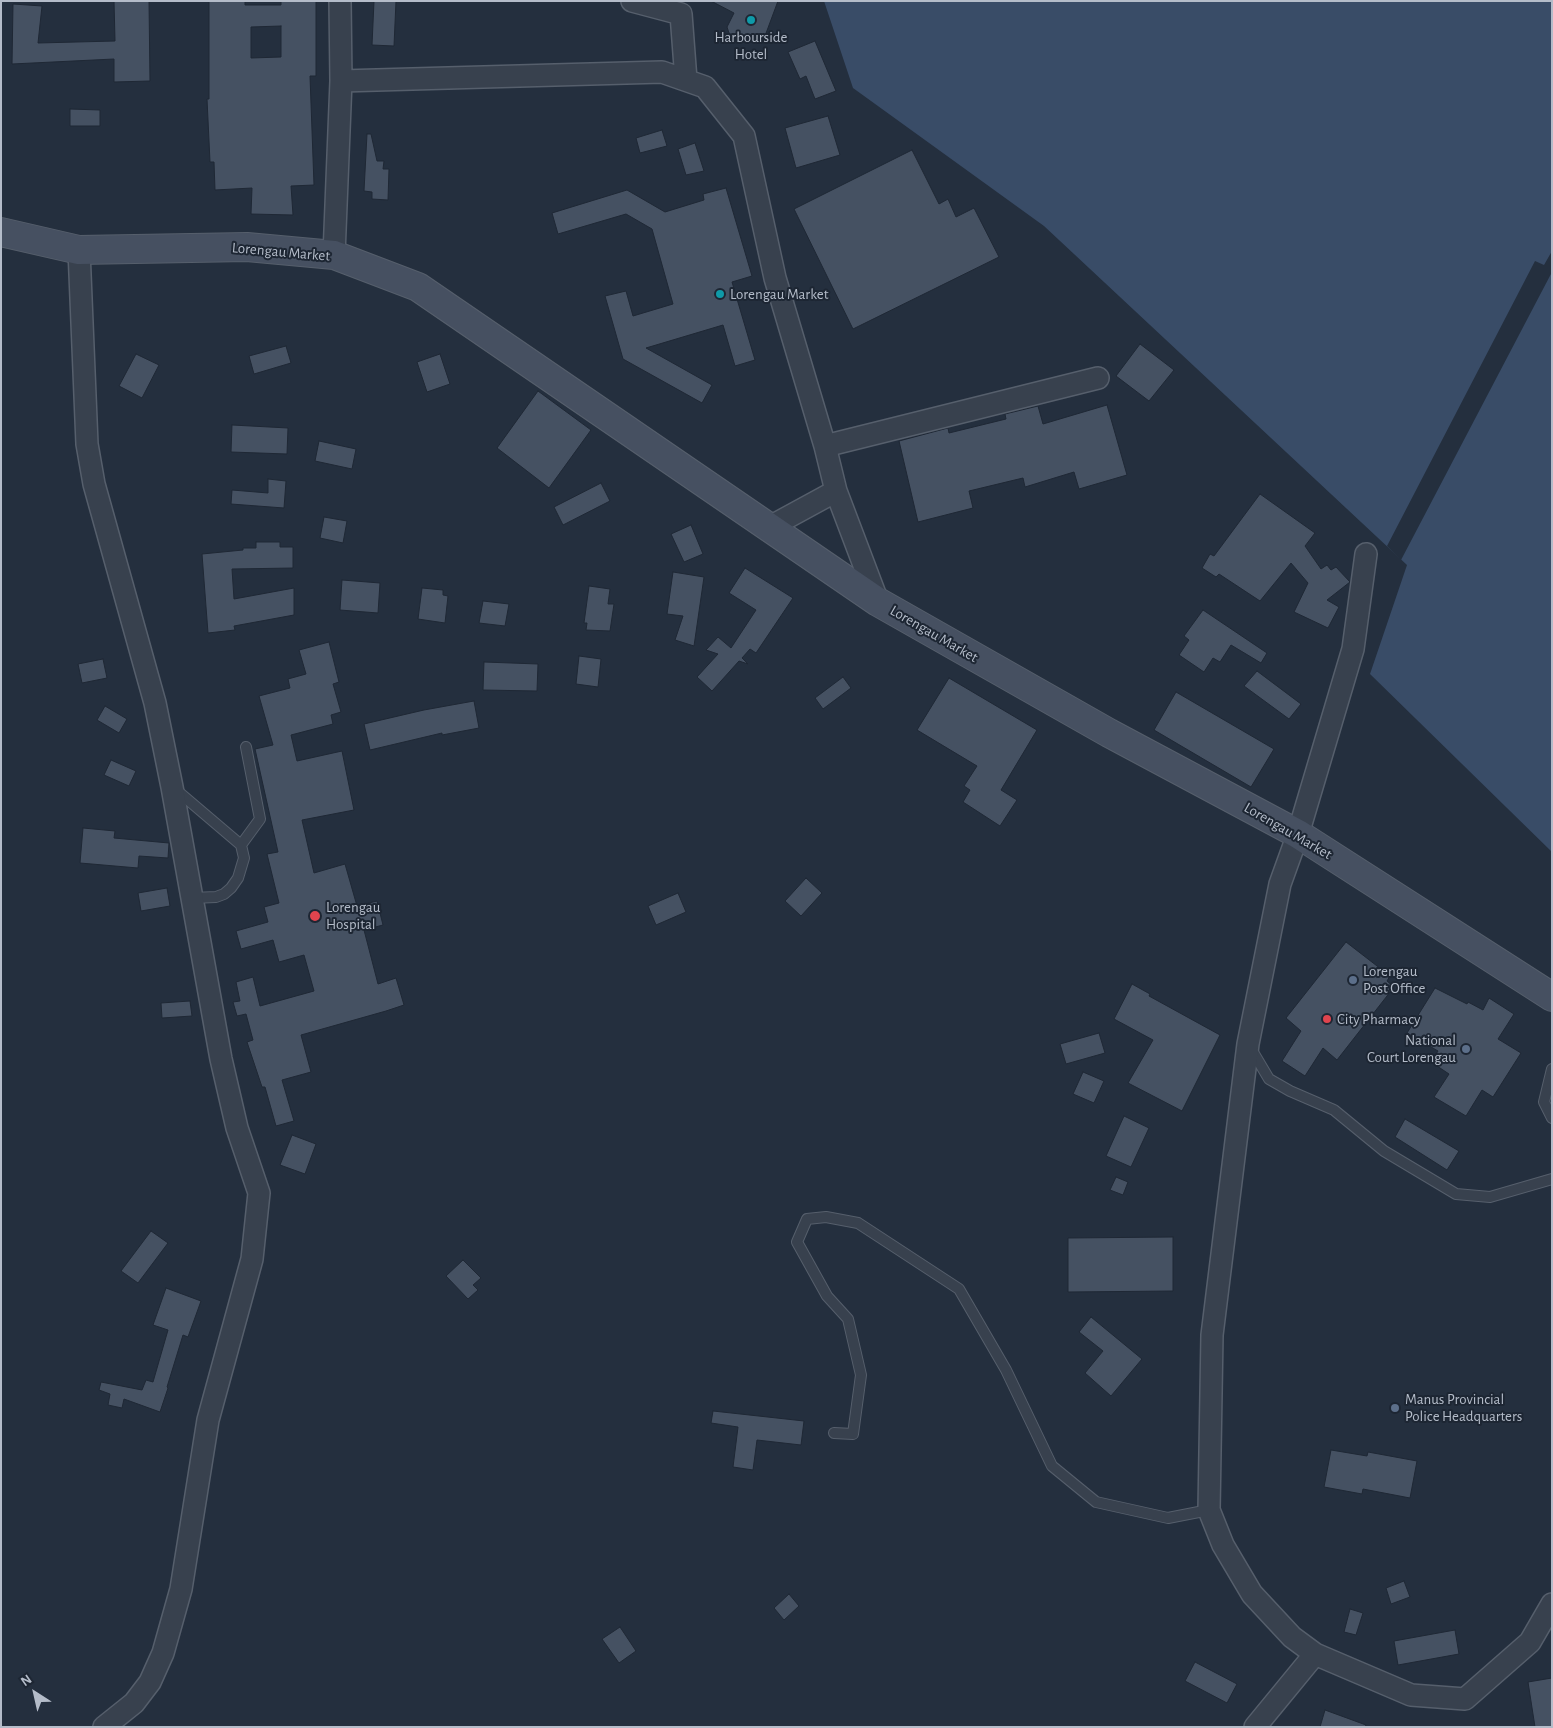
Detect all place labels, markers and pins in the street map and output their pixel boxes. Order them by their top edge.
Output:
marker: Harbourside Hotel [745,14,757,26]
place label: Harbourside Hotel [715,28,787,63]
place label: Lorengau Market [730,285,829,303]
marker: Lorengau Market [714,288,726,300]
place label: Lorengau Hospital [326,898,380,933]
marker: Lorengau Hospital [308,909,322,923]
place label: Lorengau Post Office [1363,962,1425,997]
marker: Lorengau Post Office [1347,974,1359,986]
place label: City Pharmacy [1337,1010,1420,1028]
marker: City Pharmacy [1321,1013,1333,1025]
place label: National Court Lorengau [1367,1031,1456,1066]
marker: National Court Lorengau [1460,1043,1472,1055]
place label: Manus Provincial Police Headquarters [1405,1390,1522,1425]
marker: Manus Provincial Police Headquarters [1389,1402,1401,1414]

